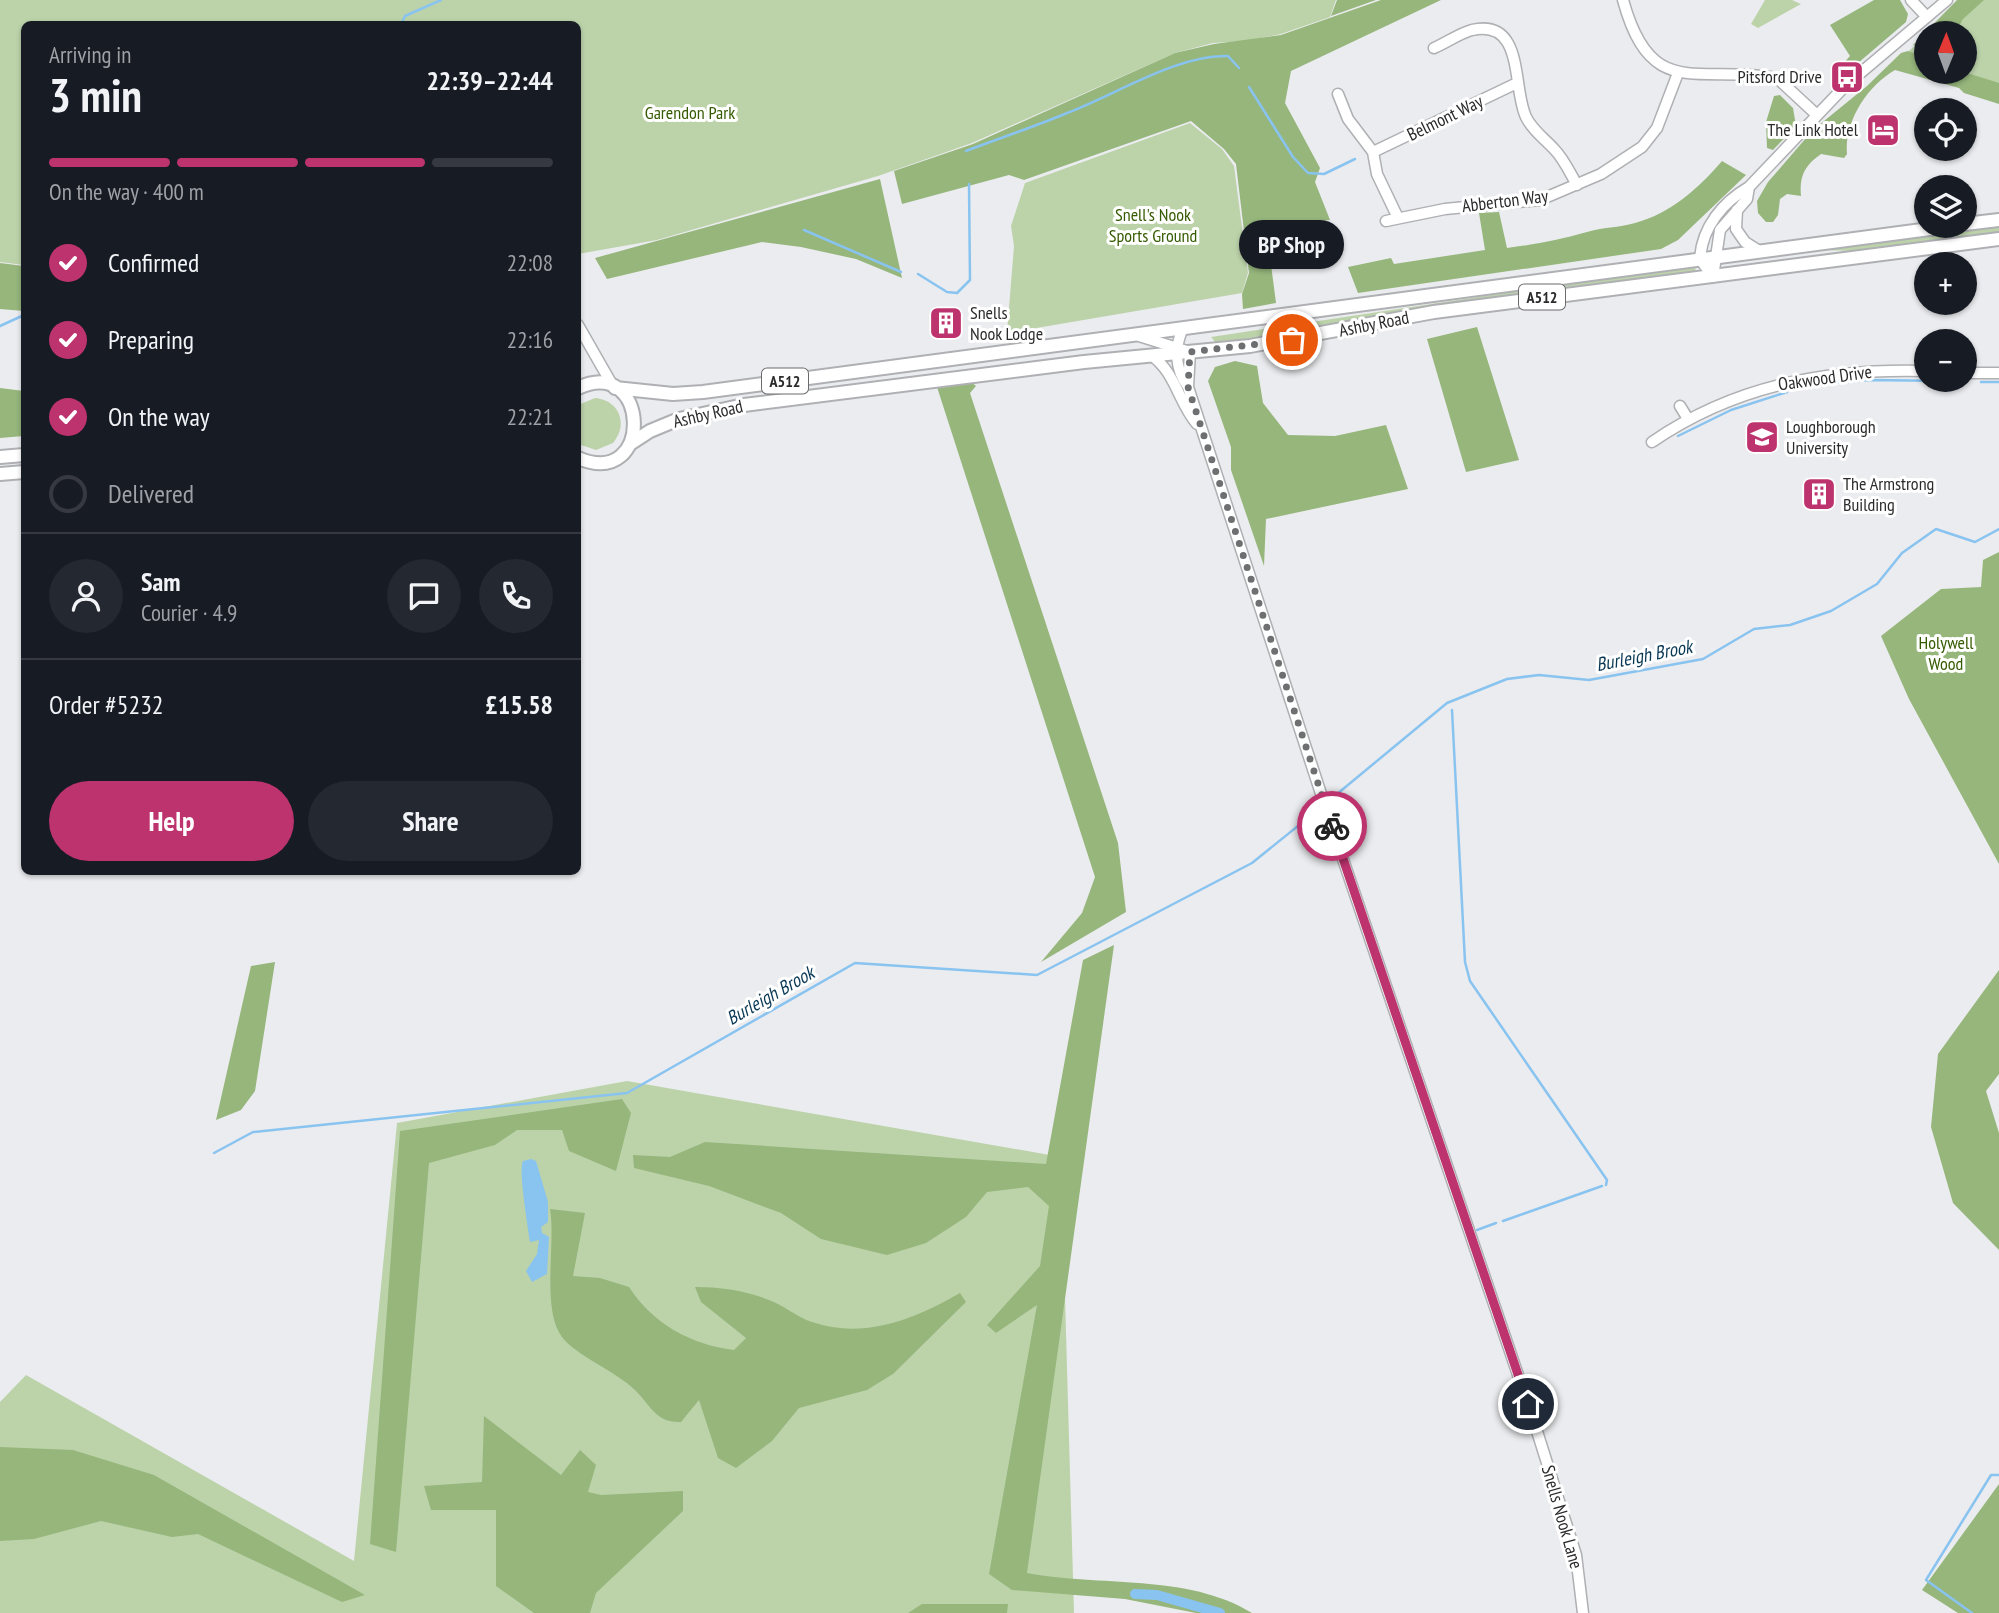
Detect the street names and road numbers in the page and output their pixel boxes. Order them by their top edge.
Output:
street label: Belmont Way [1403,89,1487,146]
street label: Abberton Way [1461,184,1549,217]
road number: A512 [1519,284,1565,310]
street label: Ashby Road [1337,305,1411,342]
street label: Oakwood Drive [1777,360,1873,395]
road number: A512 [762,368,808,394]
street label: Ashby Road [671,394,745,433]
street label: Snells Nook Lane [1537,1462,1588,1571]

